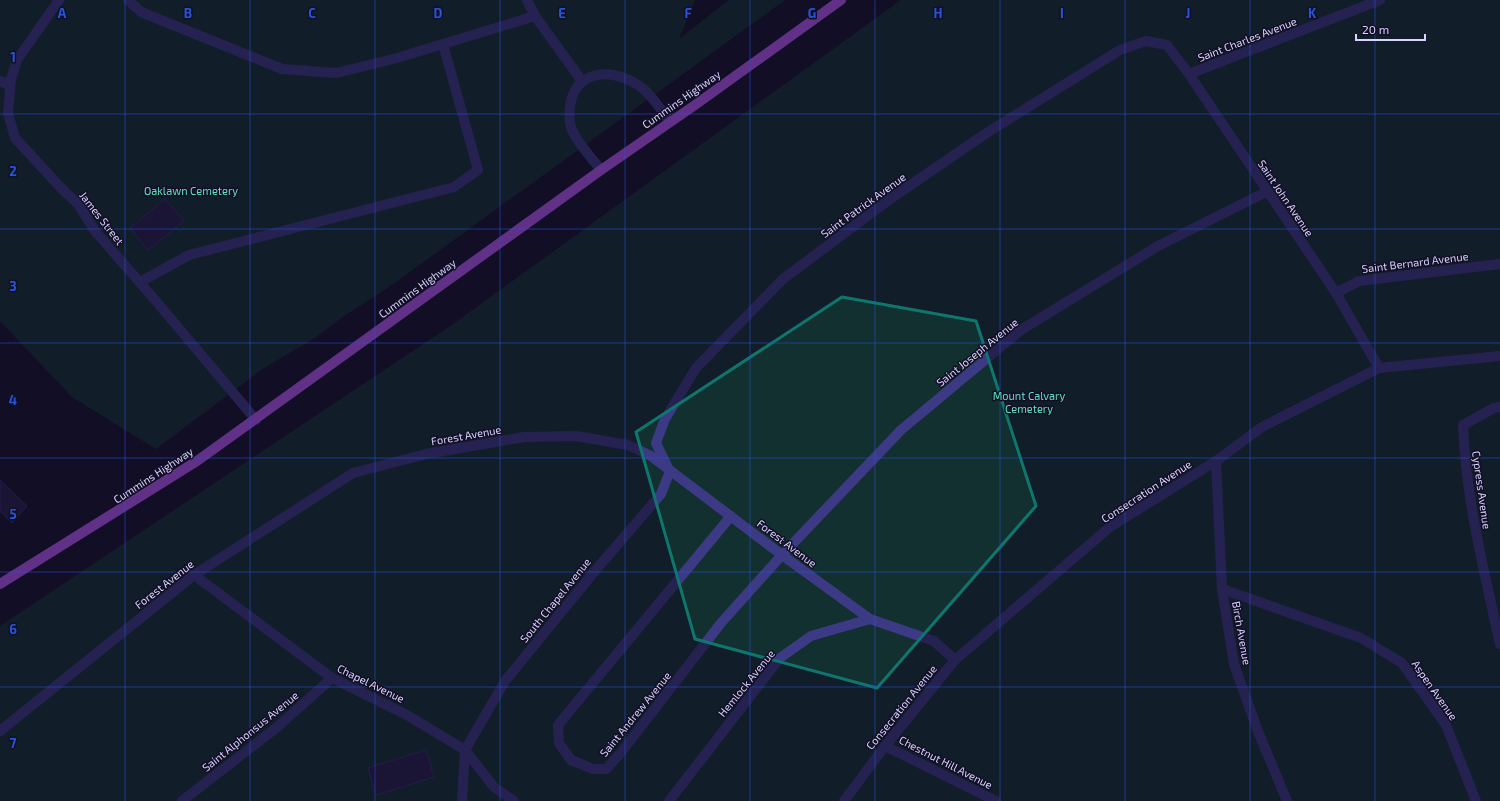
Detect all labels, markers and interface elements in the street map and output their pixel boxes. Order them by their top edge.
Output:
text: A [58,5,67,21]
text: B [184,5,192,21]
text: C [308,5,316,21]
text: D [434,5,443,21]
text: E [558,5,566,21]
text: F [684,5,692,21]
text: G [808,5,816,21]
text: H [934,5,943,21]
text: I [1060,5,1064,21]
text: J [1186,5,1190,21]
text: K [1308,5,1317,21]
street label: Saint Charles Avenue [1196,14,1298,64]
scale bar [1356,16,1425,42]
text: 20 m [1362,22,1389,36]
text: 1 [10,49,16,65]
street label: Cummins Highway [639,67,723,131]
street label: Saint John Avenue [1256,157,1316,239]
text: 2 [9,163,17,179]
street label: Saint Patrick Avenue [818,170,908,240]
park label: Oaklawn Cemetery [144,184,238,197]
street label: James Street [77,189,127,247]
street label: Saint Bernard Avenue [1361,249,1469,275]
street label: Cummins Highway [376,255,458,320]
text: 3 [9,278,17,294]
street label: Saint Joseph Avenue [934,315,1020,389]
park label: Mount Calvary Cemetery [993,389,1065,415]
text: 4 [9,392,17,408]
street label: Forest Avenue [430,422,502,448]
street label: Cummins Highway [111,444,195,506]
street label: Cypress Avenue [1470,450,1494,530]
street label: Consecration Avenue [1098,457,1194,525]
text: 5 [9,506,17,522]
street label: Forest Avenue [755,516,819,570]
street label: South Chapel Avenue [517,555,593,645]
street label: Forest Avenue [132,557,196,611]
street label: Birch Avenue [1230,600,1254,666]
text: 6 [9,621,17,637]
street label: Hemlock Avenue [715,647,777,719]
street label: Aspen Avenue [1410,658,1460,723]
street label: Chapel Avenue [335,661,407,705]
street label: Consecration Avenue [863,662,939,752]
street label: Saint Andrew Avenue [597,669,673,759]
street label: Saint Alphonsus Avenue [199,688,301,774]
street label: Chestnut Hill Avenue [897,733,995,791]
text: 7 [10,735,17,751]

